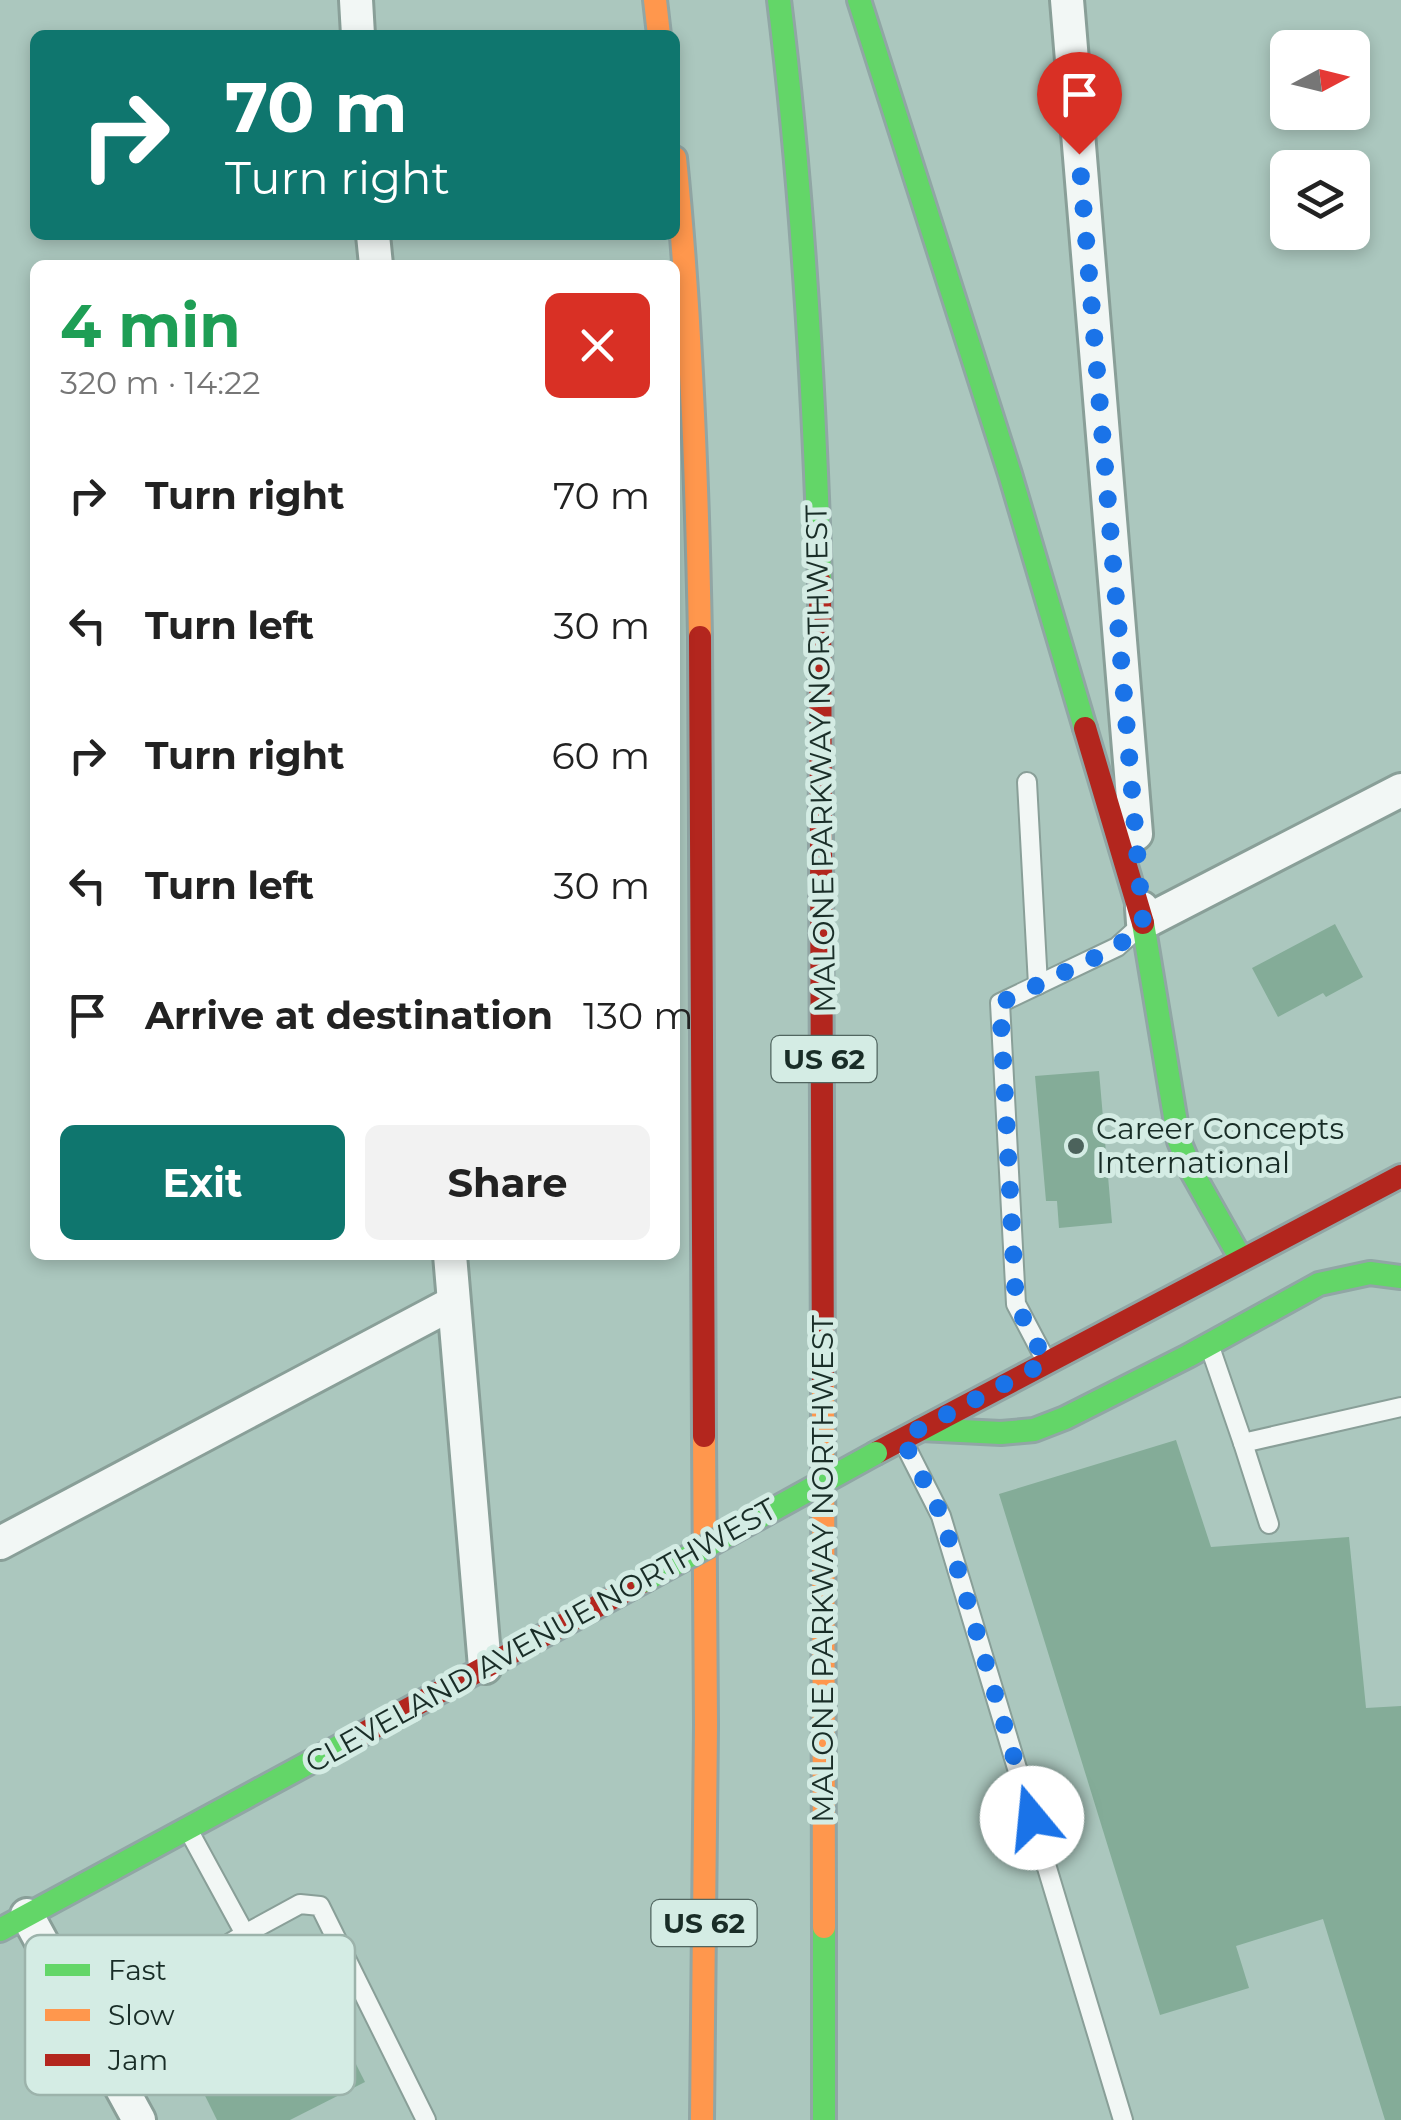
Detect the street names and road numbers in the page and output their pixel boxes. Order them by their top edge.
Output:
street label: MALONE PARKWAY NORTHWEST [798,504,843,1013]
road number: US 62 [772,1036,876,1082]
street label: MALONE PARKWAY NORTHWEST [804,1314,841,1823]
street label: CLEVELAND AVENUE NORTHWEST [299,1490,783,1781]
road number: US 62 [652,1900,756,1946]

